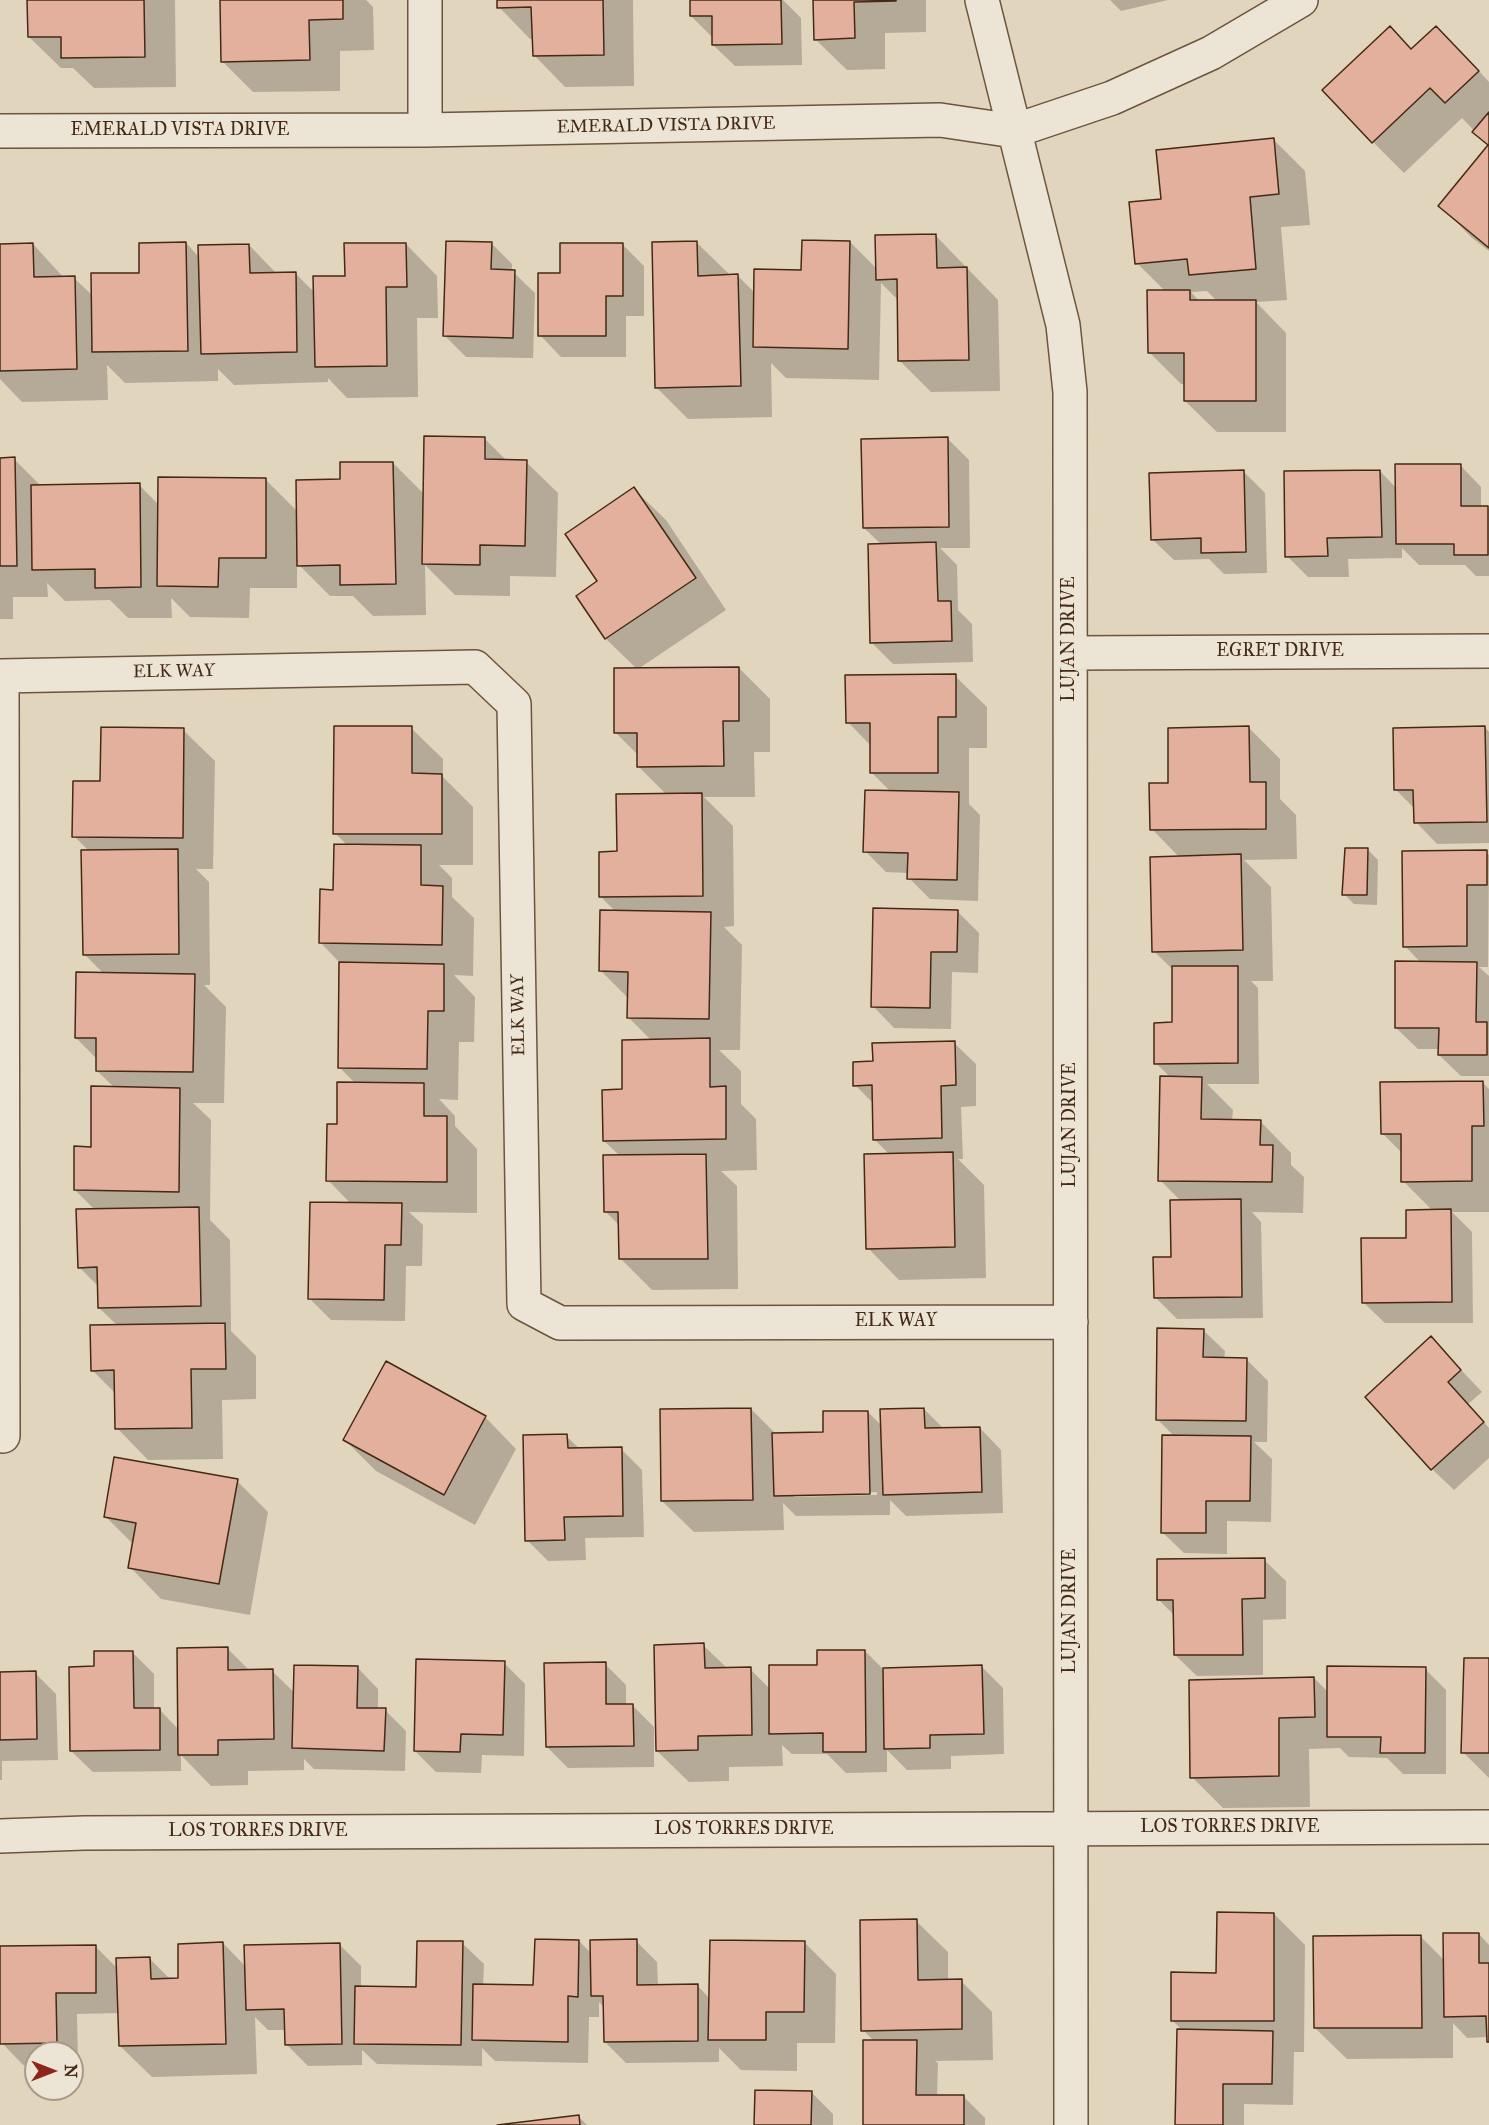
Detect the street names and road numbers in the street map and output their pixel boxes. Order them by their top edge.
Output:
street label: EMERALD VISTA DRIVE [556,113,776,139]
street label: EMERALD VISTA DRIVE [71,120,289,142]
street label: LUJAN DRIVE [1059,576,1081,702]
street label: EGRET DRIVE [1216,641,1344,663]
street label: ELK WAY [133,660,215,684]
street label: ELK WAY [507,974,531,1056]
street label: LUJAN DRIVE [1060,1062,1082,1188]
street label: ELK WAY [855,1311,937,1333]
street label: LUJAN DRIVE [1060,1548,1082,1674]
street label: LOS TORRES DRIVE [1140,1817,1320,1839]
street label: LOS TORRES DRIVE [654,1819,834,1841]
street label: LOS TORRES DRIVE [168,1821,348,1843]

